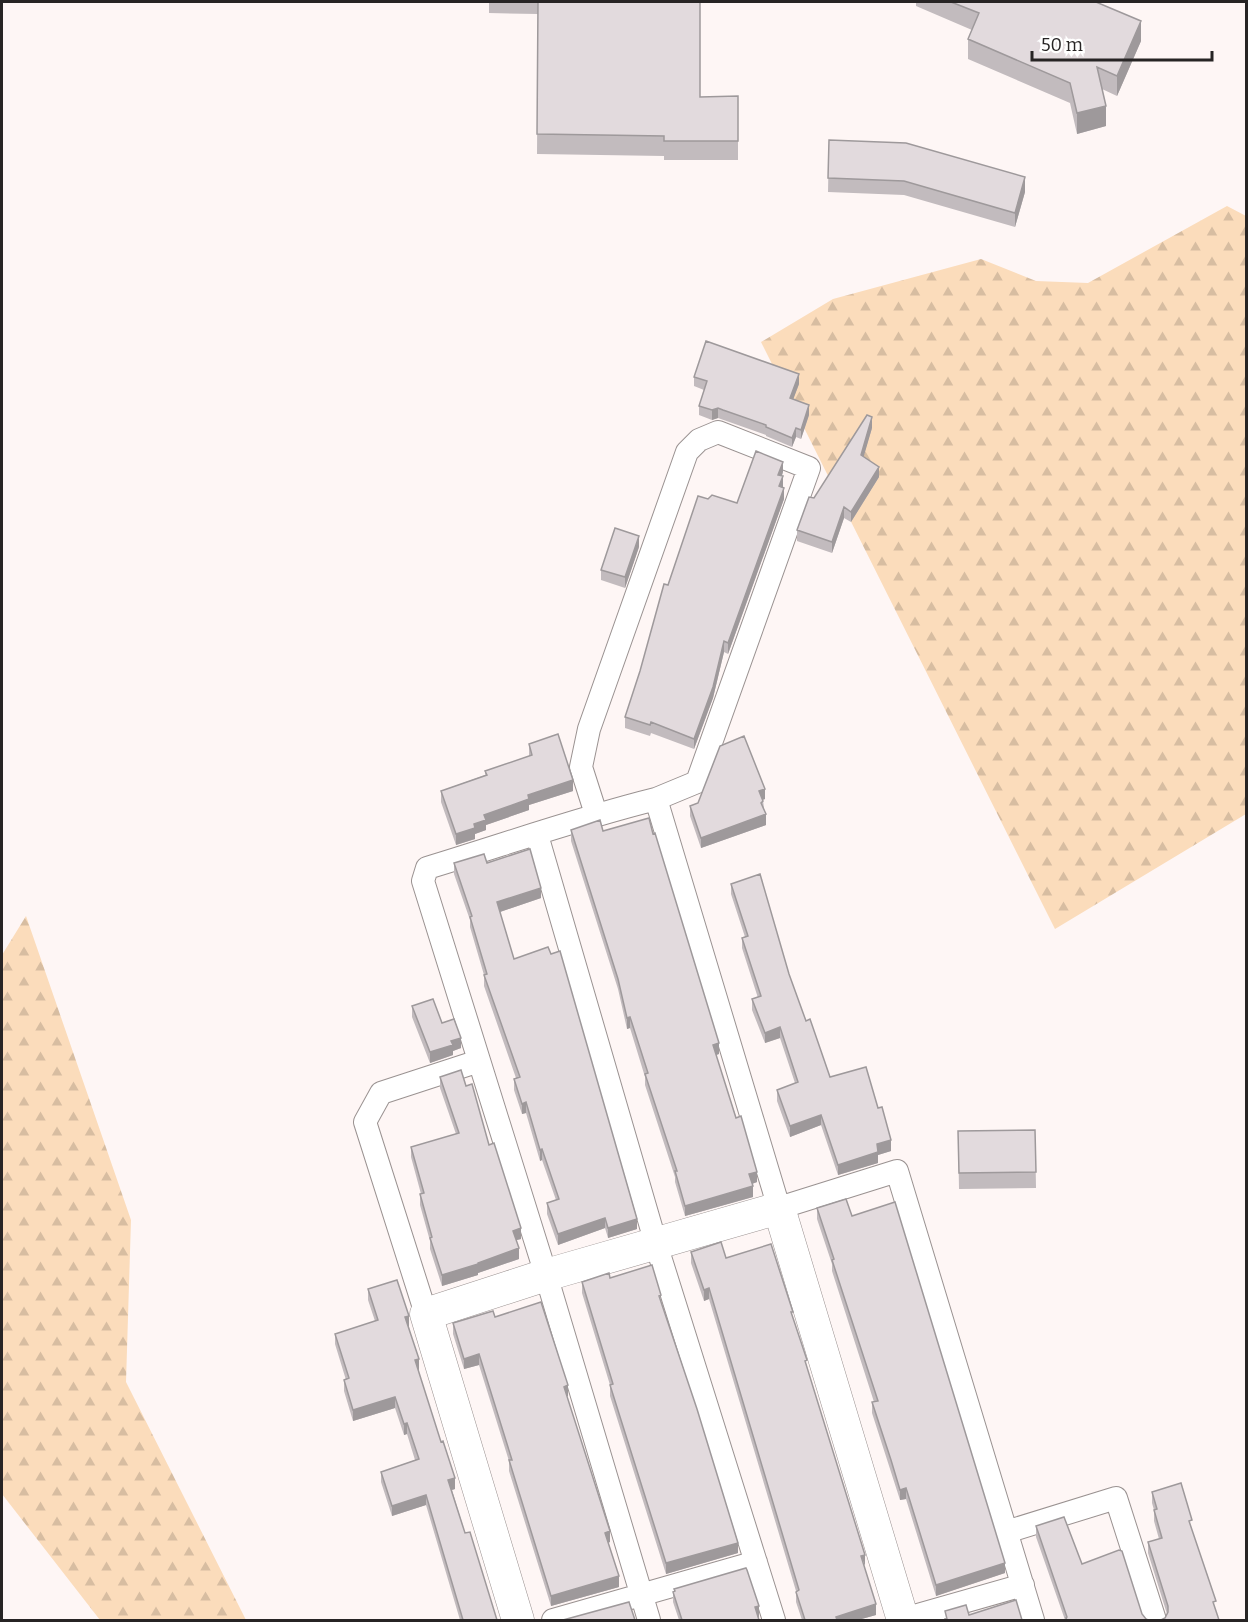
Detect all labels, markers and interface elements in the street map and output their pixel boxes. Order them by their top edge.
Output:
scale bar [1032,24,1212,62]
text: 50 m [1041,34,1083,56]

